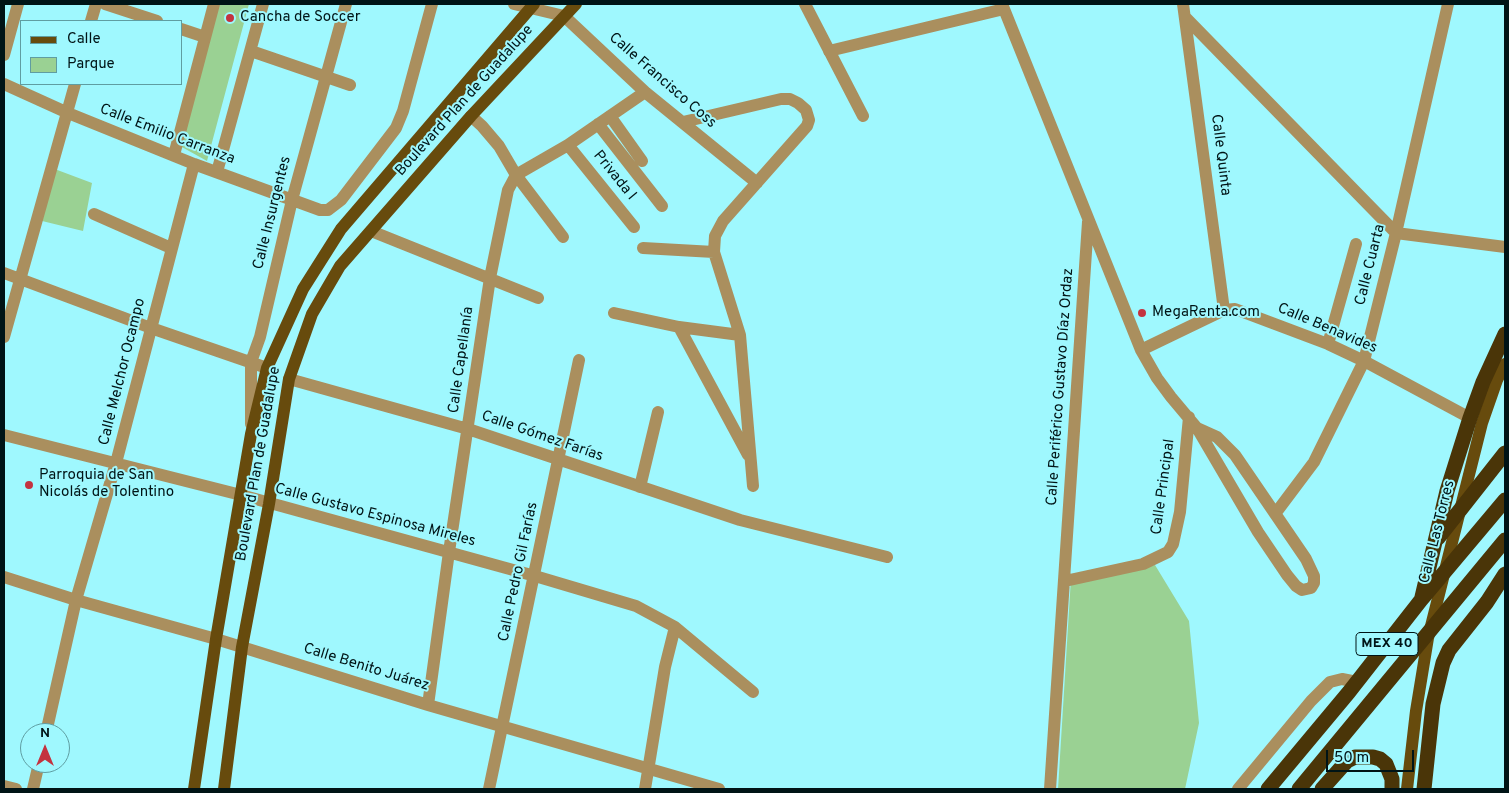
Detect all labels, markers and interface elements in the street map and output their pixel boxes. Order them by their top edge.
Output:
place label: Cancha de Soccer [240,9,361,27]
marker: Cancha de Soccer [224,12,236,24]
legend [20,20,182,85]
street label: Boulevard Plan de Guadalupe [392,22,538,180]
street label: Calle Francisco Coss [605,29,719,133]
text: Calle [67,30,101,49]
text: Parque [67,55,115,74]
street label: Calle Emilio Carranza [97,101,237,169]
street label: Calle Quinta [1206,113,1234,197]
street label: Privada I [589,148,639,204]
street label: Calle Insurgentes [250,155,296,271]
street label: Calle Cuarta [1352,223,1390,307]
street label: Calle Periférico Gustavo Díaz Ordaz [1044,268,1078,506]
street label: Calle Melchor Ocampo [96,296,150,448]
street label: Calle Benavides [1274,300,1380,358]
place label: MegaRenta.com [1152,304,1260,322]
street label: Calle Capellanía [446,305,478,415]
marker: MegaRenta.com [1136,307,1148,319]
street label: Boulevard Plan de Guadalupe [233,365,285,563]
street label: Calle Gómez Farías [479,408,605,466]
street label: Calle Principal [1148,438,1180,536]
place label: Parroquia de San Nicolás de Tolentino [39,467,174,502]
marker: Parroquia de San Nicolás de Tolentino [23,479,35,491]
street label: Calle Las Torres [1416,479,1460,585]
street label: Calle Gustavo Espinosa Mireles [273,481,477,551]
street label: Calle Pedro Gil Farías [495,501,543,643]
road number: MEX 40 [1356,633,1418,656]
street label: Calle Benito Juárez [301,640,431,696]
north arrow [20,723,70,773]
text: N [40,725,50,742]
scale bar [1329,740,1416,772]
text: 50 m [1334,749,1369,768]

